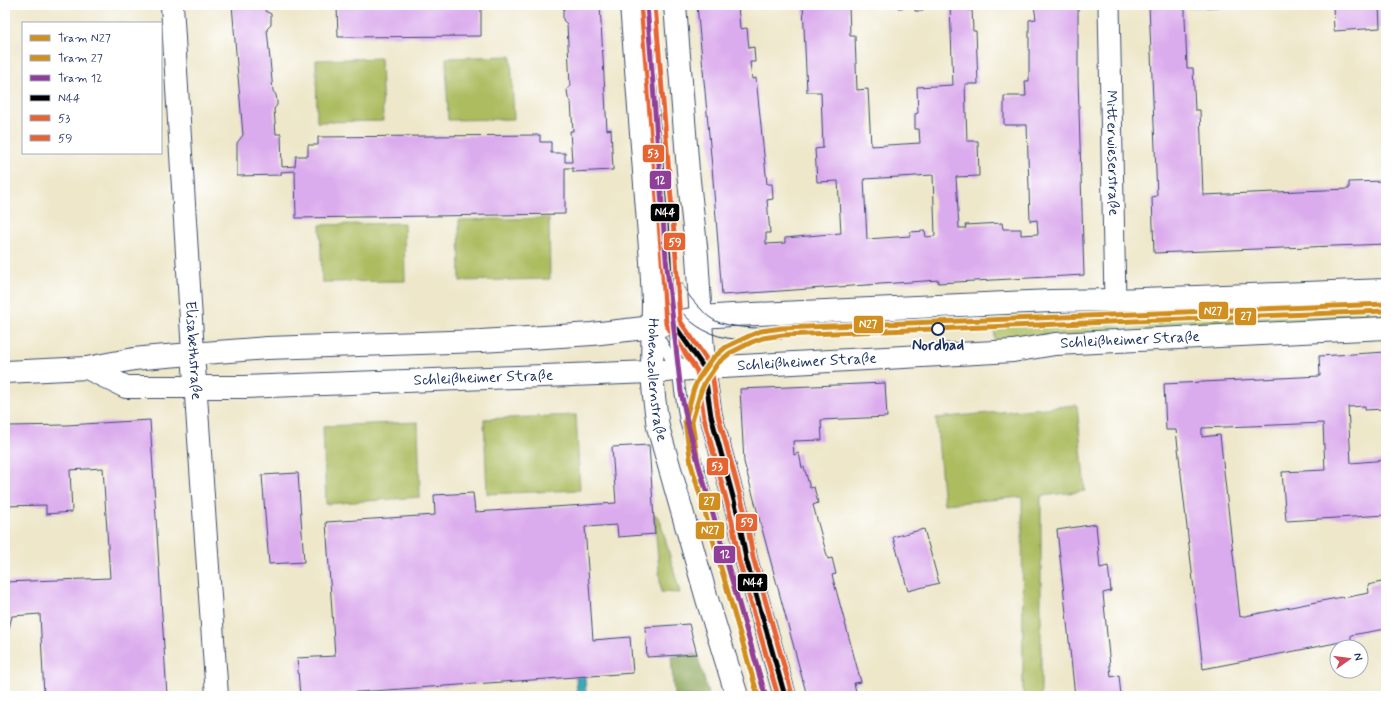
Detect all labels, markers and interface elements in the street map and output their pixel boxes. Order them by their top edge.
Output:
legend [22,22,162,154]
text: Tram N27 [58,31,111,47]
text: Tram 27 [58,51,103,67]
text: Tram 12 [58,71,102,87]
street label: Mitterwieserstraße [1101,90,1123,216]
text: N44 [58,91,80,107]
text: 53 [58,111,70,127]
text: 59 [58,131,72,147]
line badge: 53 [642,144,665,163]
text: 53 [647,147,659,161]
line badge: 12 [649,170,672,190]
text: 12 [655,174,666,188]
line badge: N44 [650,203,680,222]
text: N44 [655,206,676,220]
line badge: 59 [663,232,686,251]
text: 59 [668,236,682,250]
street label: Elisabethstraße [180,300,206,400]
line badge: N27 [1198,301,1229,320]
text: N27 [1204,305,1223,319]
line badge: 27 [1234,307,1257,326]
text: 27 [1241,310,1252,324]
line badge: N27 [853,315,884,334]
street label: Hohenzollernstraße [642,318,672,444]
text: N27 [859,318,878,332]
marker: Nordbad [931,322,945,336]
street label: Schleißheimer Straße [1060,327,1200,354]
place label: Nordbad [912,336,964,356]
street label: Schleißheimer Straße [737,349,877,376]
street label: Schleißheimer Straße [413,366,554,391]
line badge: 53 [706,457,729,476]
text: 53 [711,460,723,474]
line badge: 27 [698,492,721,511]
text: 27 [704,495,715,509]
line badge: 59 [735,513,758,532]
text: 59 [740,516,754,530]
line badge: N27 [695,521,725,540]
text: N27 [701,524,720,538]
line badge: 12 [713,545,736,564]
text: 12 [720,548,731,562]
line badge: N44 [737,573,768,592]
text: N44 [743,576,764,590]
north arrow [1329,639,1369,679]
text: N [1350,652,1365,662]

